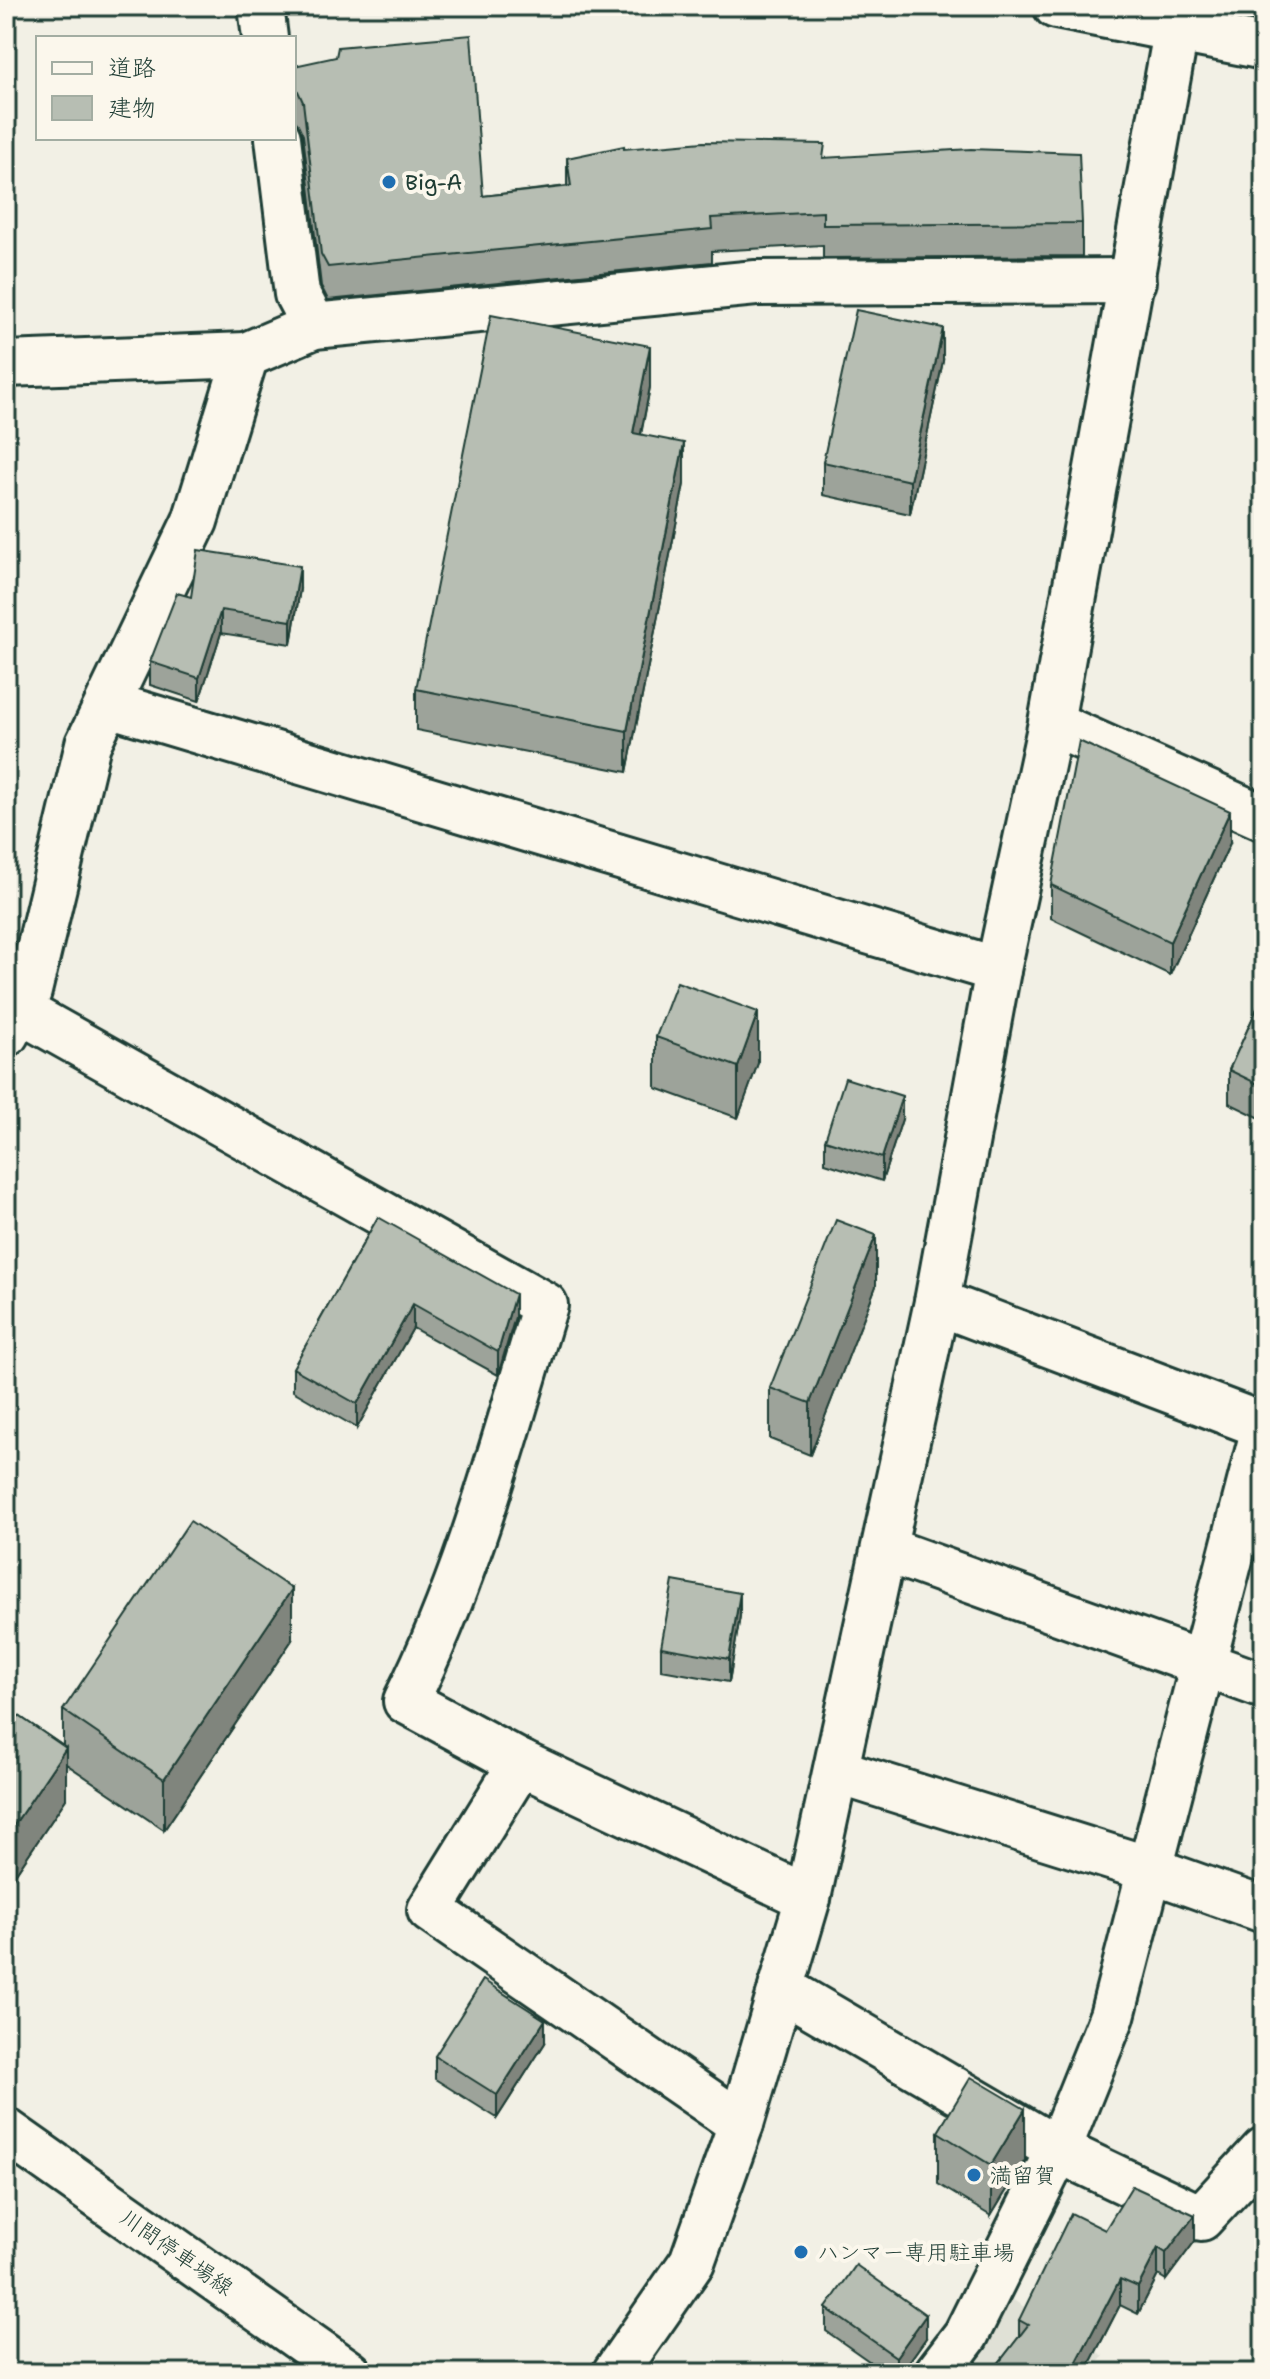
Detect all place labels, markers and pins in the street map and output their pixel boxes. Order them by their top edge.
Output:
place label: Big-A [405,168,462,197]
marker: Big-A [380,173,398,191]
place label: 満留賀 [990,2161,1056,2190]
marker: 満留賀 [965,2166,983,2184]
place label: ハンマー専用駐車場 [817,2238,1015,2267]
marker: ハンマー専用駐車場 [792,2243,810,2261]

